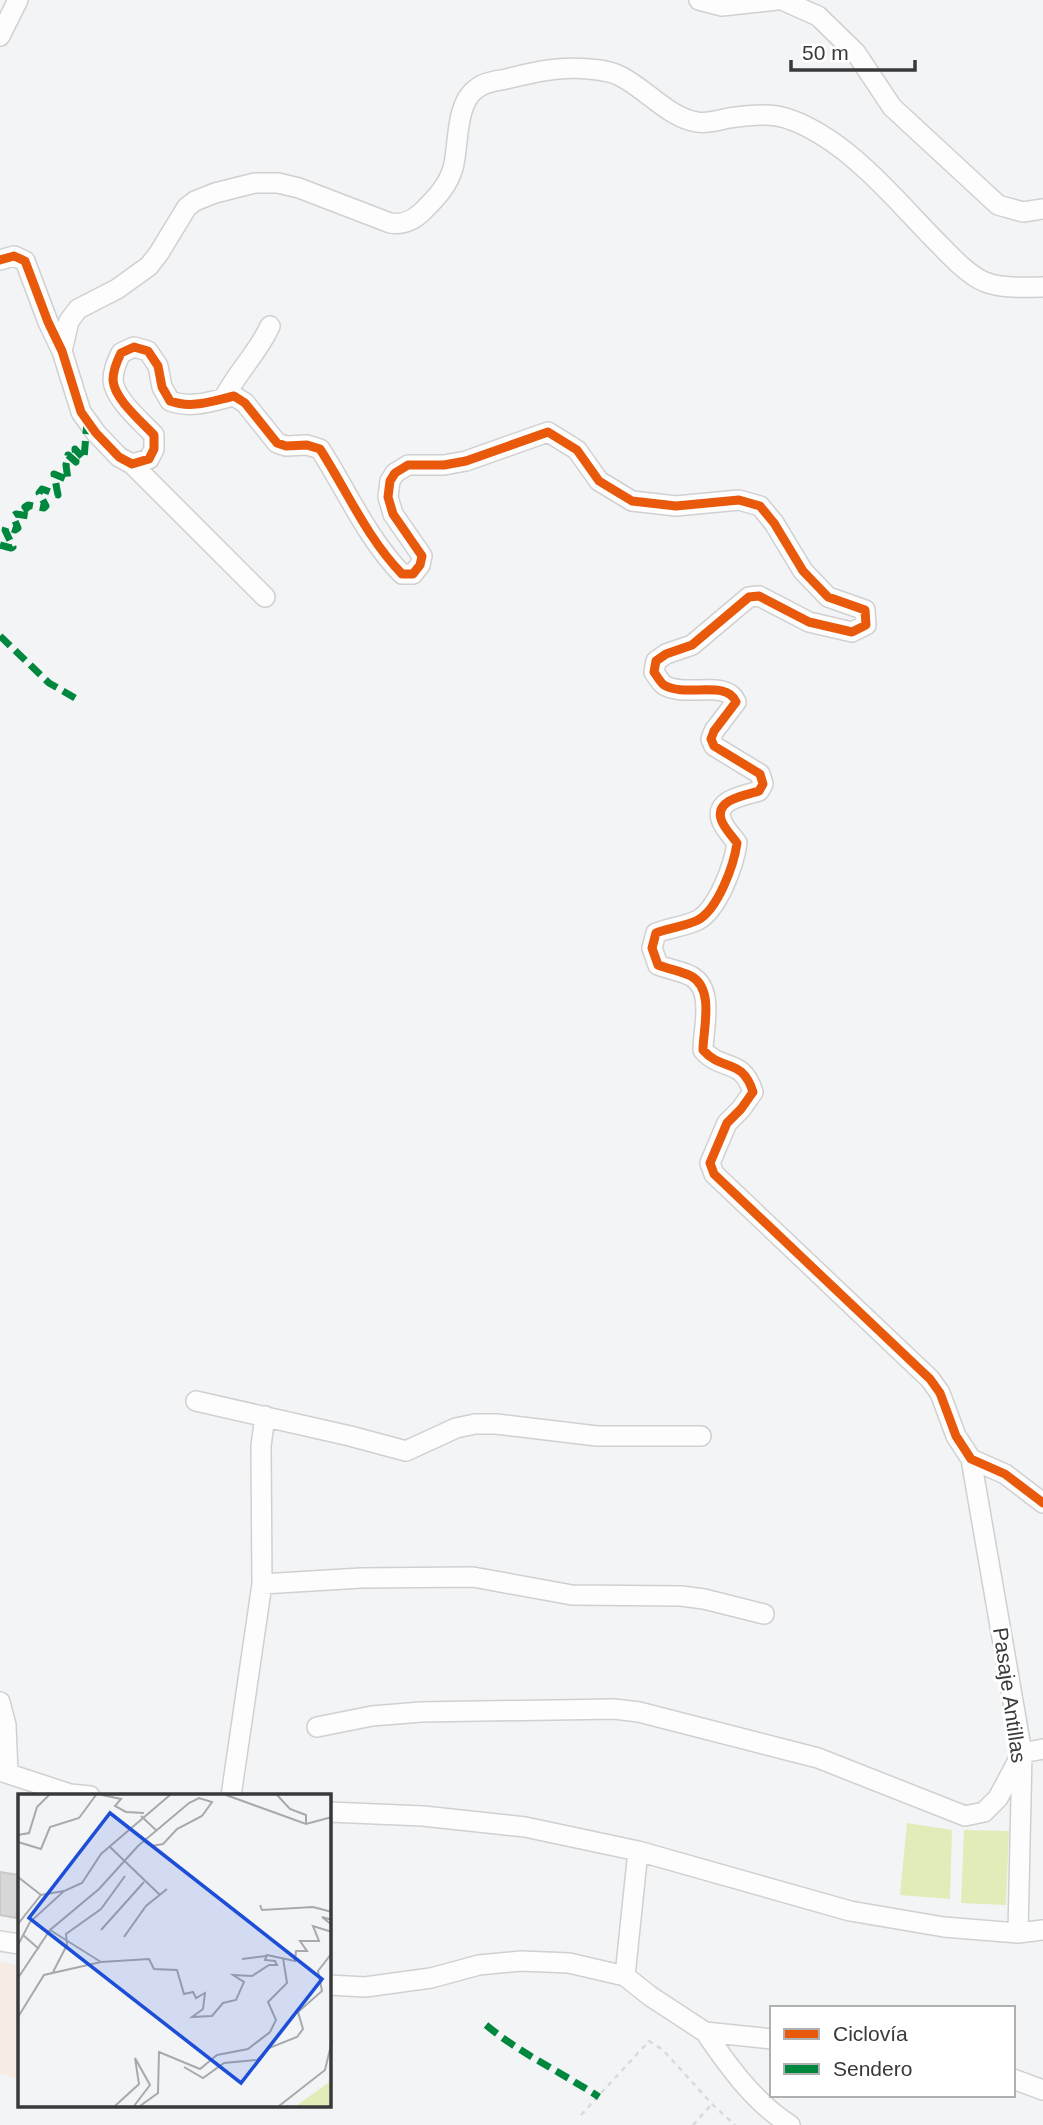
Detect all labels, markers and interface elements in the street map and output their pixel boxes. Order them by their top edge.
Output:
scale bar [791,28,915,72]
text: 50 m [802,41,849,64]
street label: Pasaje Antillas [989,1626,1031,1764]
inset map [18,1794,331,2108]
legend [770,2006,1015,2097]
text: Ciclovía [833,2022,908,2045]
text: Sendero [833,2057,912,2080]

